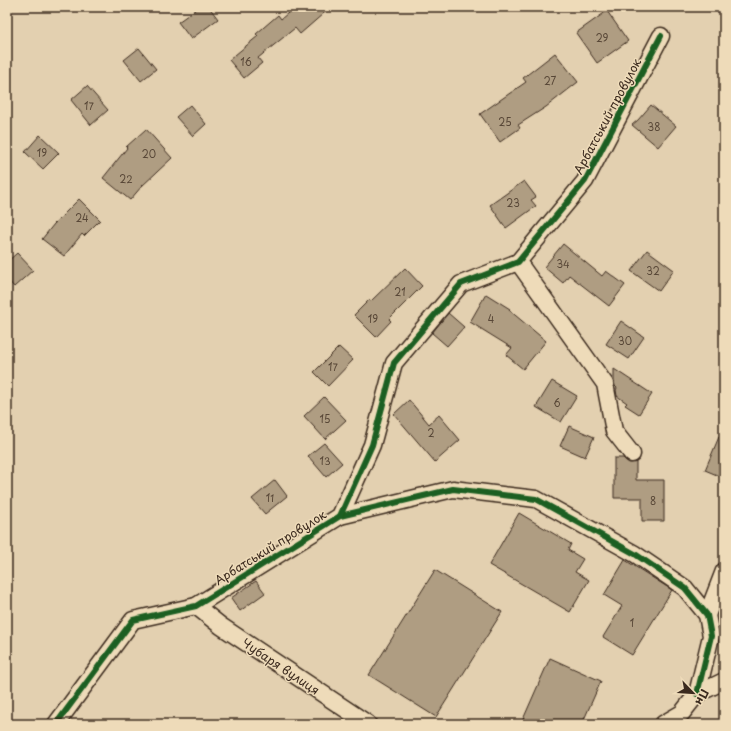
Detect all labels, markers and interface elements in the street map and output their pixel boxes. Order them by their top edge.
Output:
house number: 29 [596,30,609,45]
house number: 16 [240,54,252,69]
street label: Арбатський провулок [569,54,646,177]
house number: 27 [544,73,557,88]
house number: 17 [84,98,95,113]
house number: 25 [498,114,512,129]
house number: 38 [648,119,660,134]
house number: 19 [37,145,47,160]
house number: 20 [142,146,156,161]
house number: 22 [119,171,133,186]
house number: 23 [506,195,520,210]
house number: 24 [75,210,89,225]
house number: 34 [556,256,570,271]
house number: 32 [646,263,660,278]
house number: 21 [394,284,406,299]
house number: 19 [368,311,378,326]
house number: 4 [488,311,495,326]
house number: 30 [618,333,632,348]
house number: 17 [328,359,339,374]
house number: 6 [553,395,561,410]
house number: 15 [320,411,330,426]
house number: 2 [427,425,435,440]
house number: 13 [319,453,331,468]
house number: 11 [266,490,274,505]
house number: 8 [650,493,656,508]
street label: Арбатський провулок [210,505,330,589]
house number: 1 [630,615,634,630]
street label: Чубаря вулиця [239,633,323,699]
north arrow [673,673,713,713]
text: Пн [691,687,714,708]

